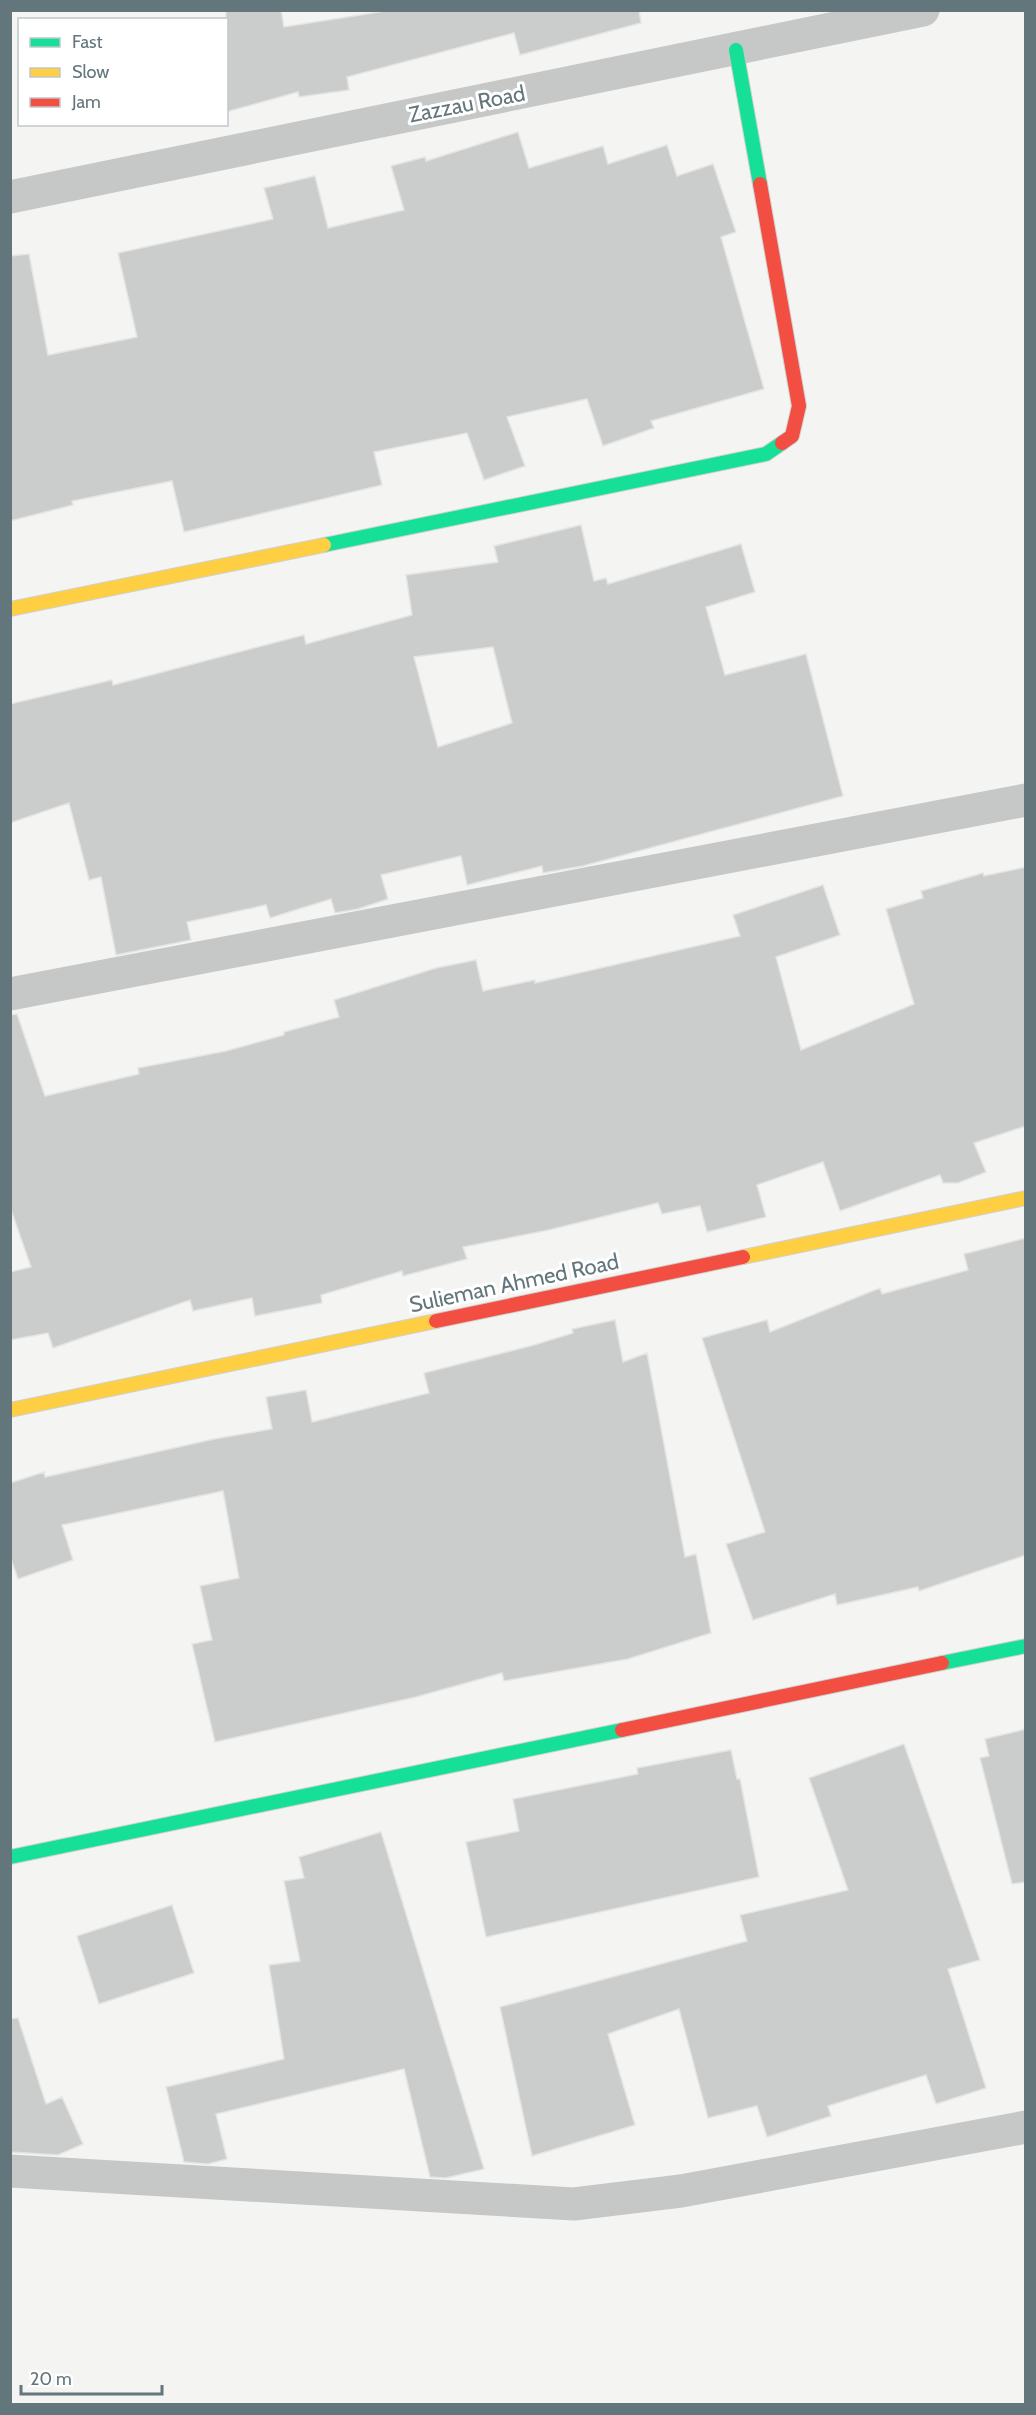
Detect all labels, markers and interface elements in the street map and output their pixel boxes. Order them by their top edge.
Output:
legend [18,18,228,126]
text: Fast [72,31,103,53]
text: Slow [72,61,109,83]
street label: Zazzau Road [407,79,527,129]
text: Jam [71,91,101,113]
street label: Sulieman Ahmed Road [407,1248,621,1318]
scale bar [21,2358,162,2396]
text: 20 m [30,2368,72,2390]

